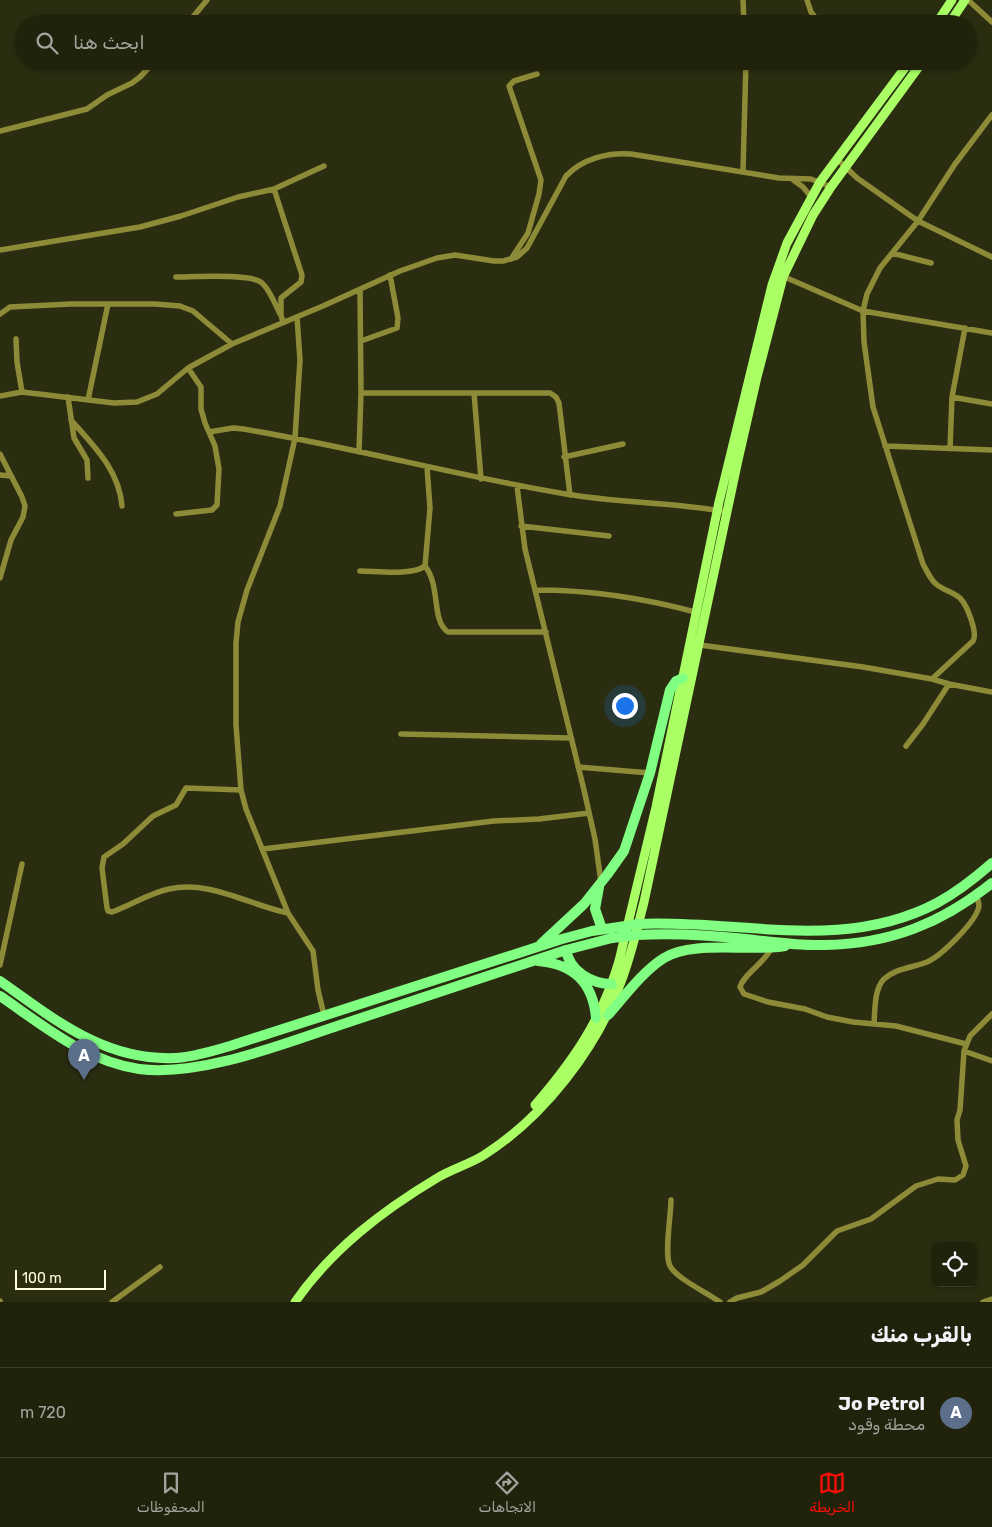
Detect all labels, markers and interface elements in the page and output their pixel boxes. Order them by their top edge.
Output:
search box [15,15,977,70]
icon: search [33,29,61,57]
text: ابحث هنا [73,31,145,54]
your location [612,693,638,719]
pin: A [68,1039,100,1080]
map controls [932,1242,977,1287]
button: locate [932,1242,977,1287]
scale bar [15,1267,106,1290]
text: 100 m [22,1270,62,1287]
text: بالقرب منك [871,1322,972,1347]
text: Jo Petrol [838,1392,925,1415]
text: 720 m [20,1403,66,1422]
text: A [950,1403,962,1422]
text: محطة وقود [848,1415,925,1434]
tab: المحفوظات [137,1469,205,1516]
tab: الاتجاهات [479,1469,536,1516]
tab: الخريطة [810,1469,855,1516]

